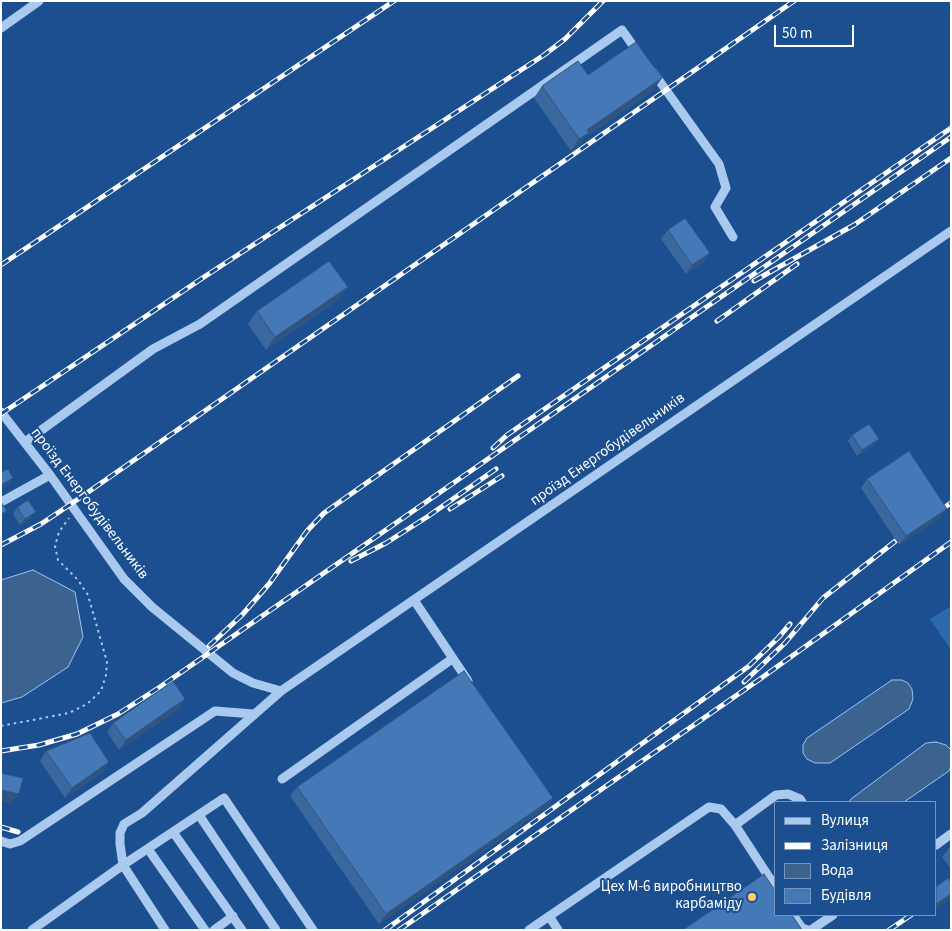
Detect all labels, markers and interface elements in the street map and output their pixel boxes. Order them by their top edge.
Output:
scale bar [777,15,857,47]
text: 50 m [782,23,812,44]
street label: проїзд Енергобудівельників [527,390,689,510]
street label: проїзд Енергобудівельників [26,425,152,583]
legend [774,801,937,916]
text: Вулиця [821,810,869,831]
text: Залізниця [821,835,888,856]
text: Вода [821,860,854,881]
place label: Цех М-6 виробництво карбаміду [601,879,742,914]
text: Будівля [821,885,871,906]
marker: Цех М-6 виробництво карбаміду [746,891,758,903]

